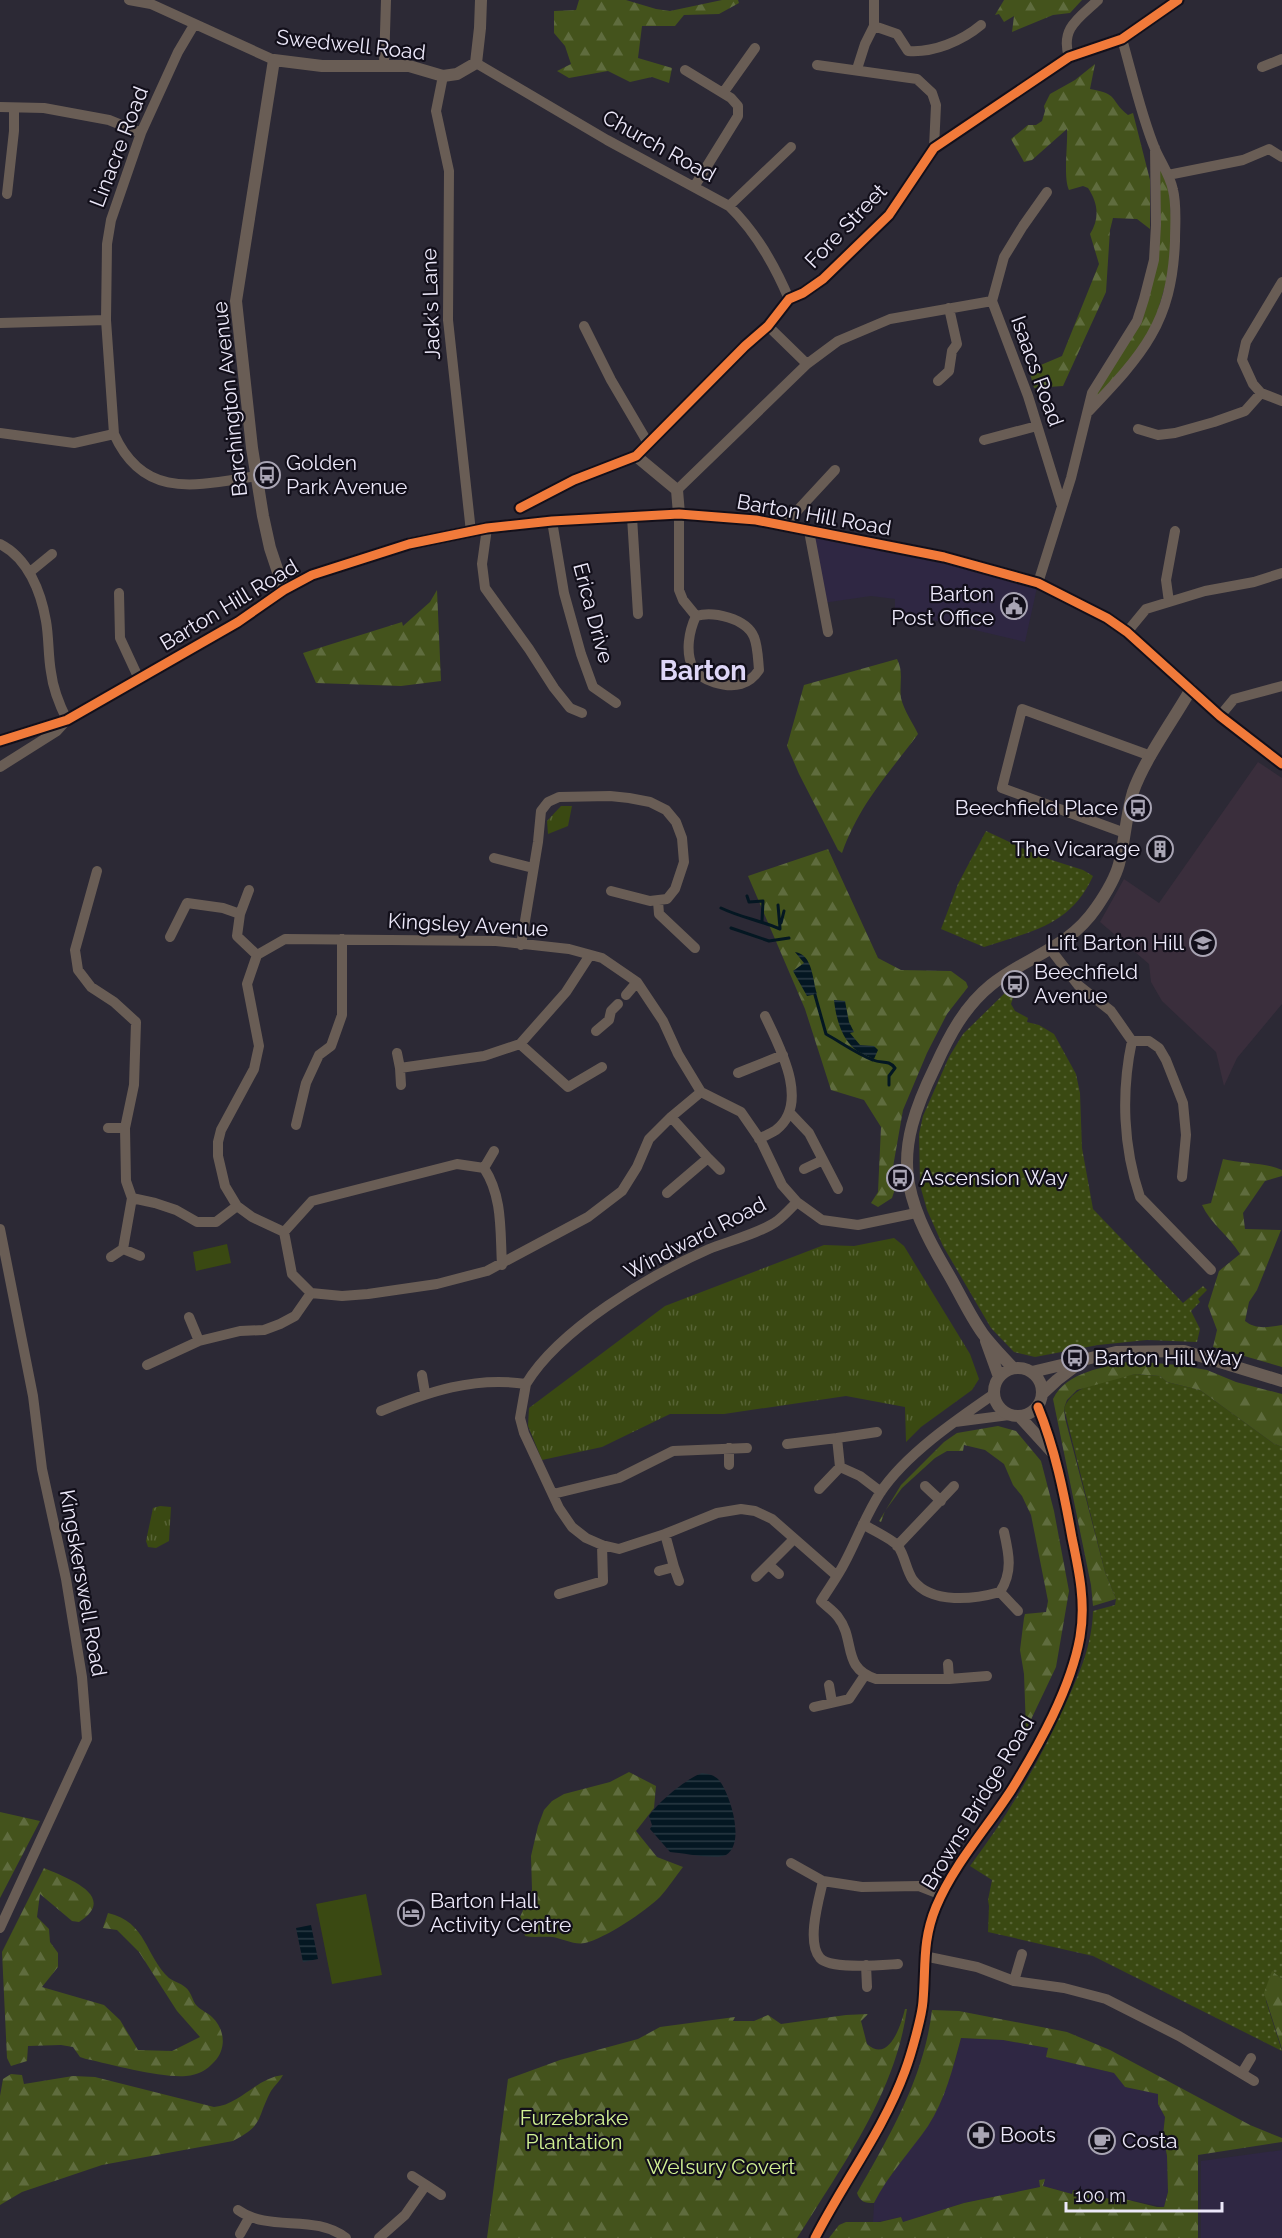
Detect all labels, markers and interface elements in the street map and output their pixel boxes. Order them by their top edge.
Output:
street label: Swedwell Road [275,24,427,65]
street label: Linacre Road [84,83,153,211]
street label: Church Road [598,104,720,187]
street label: Fore Street [799,178,892,273]
street label: Jack's Lane [416,248,445,360]
street label: Barchington Avenue [207,300,252,498]
street label: Isaacs Road [1006,312,1069,429]
place label: Golden Park Avenue [286,450,407,499]
bus stop icon: Golden Park Avenue [252,460,282,490]
street label: Barton Hill Road [735,489,893,540]
street label: Barton Hill Road [155,554,302,656]
street label: Erica Drive [568,560,619,666]
place label: Barton Post Office [891,581,994,630]
public building icon: Barton Post Office [999,591,1029,621]
district label: Barton [659,655,747,686]
bus stop icon: Beechfield Place [1123,793,1153,823]
place label: Beechfield Place [955,795,1118,820]
building icon: The Vicarage [1145,834,1175,864]
place label: The Vicarage [1012,836,1140,861]
street label: Kingsley Avenue [387,908,549,941]
school or university icon: Lift Barton Hill [1188,928,1218,958]
place label: Lift Barton Hill [1047,930,1184,955]
place label: Beechfield Avenue [1034,959,1138,1008]
bus stop icon: Beechfield Avenue [1000,969,1030,999]
bus stop icon: Ascension Way [885,1163,915,1193]
place label: Ascension Way [920,1165,1068,1190]
street label: Windward Road [620,1191,770,1284]
bus stop icon: Barton Hill Way [1060,1343,1090,1373]
place label: Barton Hill Way [1094,1345,1243,1370]
street label: Kingskerswell Road [55,1488,112,1678]
street label: Browns Bridge Road [916,1711,1039,1894]
place label: Barton Hall Activity Centre [430,1888,571,1937]
hotel icon: Barton Hall Activity Centre [396,1898,426,1928]
park label: Furzebrake Plantation [520,2105,628,2154]
pharmacy icon: Boots [966,2120,996,2150]
place label: Boots [1000,2122,1056,2147]
cafe icon: Costa [1087,2126,1117,2156]
place label: Costa [1122,2128,1178,2153]
park label: Welsury Covert [647,2154,795,2179]
scale bar [1066,2175,1222,2213]
text: 100 m [1075,2185,1126,2206]

